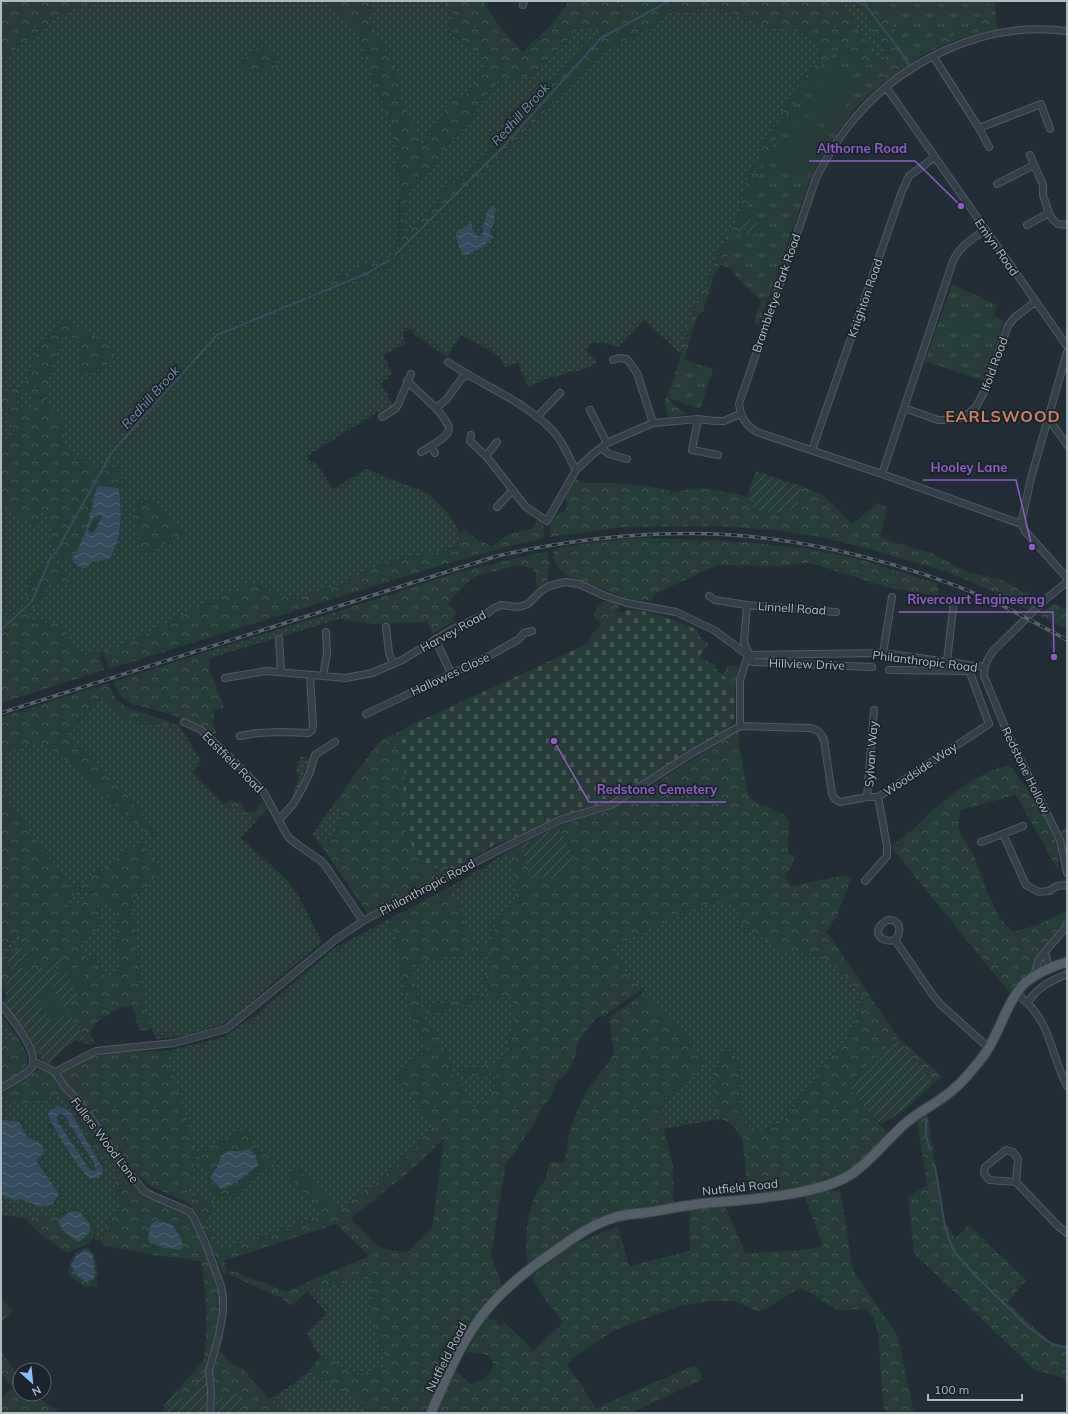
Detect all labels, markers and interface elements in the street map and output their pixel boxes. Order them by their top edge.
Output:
water label: Redhill Brook [488,79,553,149]
callout: Althorne Road [809,136,915,161]
text: Althorne Road [817,140,907,156]
street label: Emlyn Road [972,215,1022,279]
street label: Brambletye Park Road [749,232,803,354]
street label: Knighton Road [845,257,885,339]
street label: Ifold Road [977,335,1011,393]
water label: Redhill Brook [118,362,183,432]
district label: EARLSWOOD [945,406,1061,426]
callout: Hooley Lane [923,455,1016,480]
text: Hooley Lane [931,459,1007,476]
callout: Rivercourt Engineerng [899,587,1053,612]
text: Rivercourt Engineerng [907,591,1045,607]
street label: Linnell Road [757,598,827,618]
street label: Harvey Road [418,607,488,655]
street label: Philanthropic Road [872,647,978,675]
street label: Hallowes Close [408,649,492,699]
street label: Hillview Drive [769,655,845,673]
street label: Sylvan Way [861,720,881,788]
street label: Redstone Hollow [999,724,1054,816]
street label: Eastfield Road [199,728,267,796]
street label: Woodside Way [880,739,960,799]
callout: Redstone Cemetery [589,777,726,802]
text: Redstone Cemetery [597,781,718,798]
street label: Philanthropic Road [377,856,477,918]
street label: Fullers Wood Lane [68,1094,142,1186]
street label: Nutfield Road [701,1176,779,1198]
street label: Nutfield Road [422,1320,470,1394]
north arrow [12,1362,52,1402]
scale bar [928,1376,1022,1402]
text: 100 m [934,1382,969,1397]
text: N [30,1383,43,1399]

